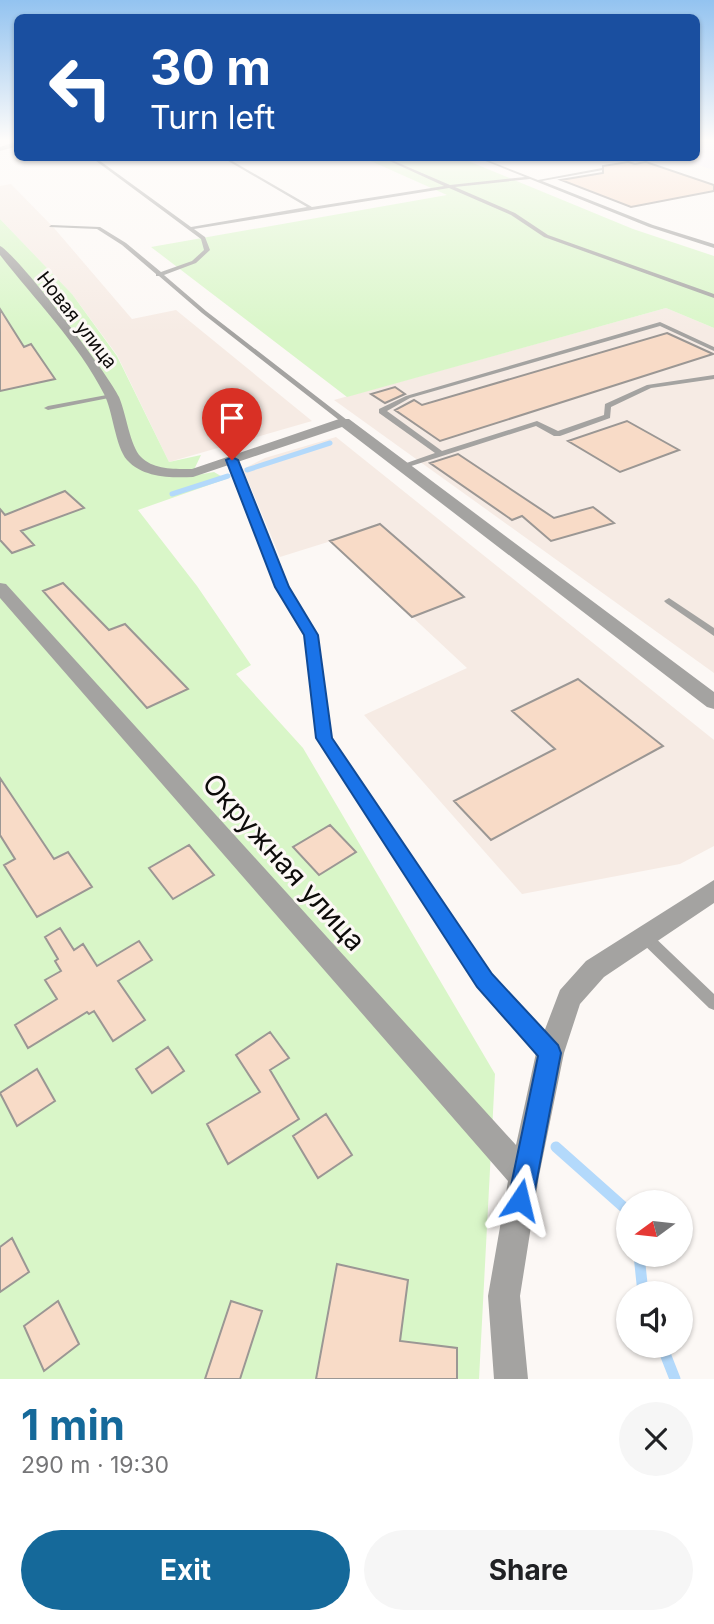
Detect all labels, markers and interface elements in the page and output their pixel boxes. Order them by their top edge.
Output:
text: 30 m [150,38,271,97]
icon: left [35,42,126,133]
text: Turn left [150,98,275,137]
street label: Новая улица [32,267,122,373]
pin [202,388,262,460]
icon: arrive [213,399,251,437]
street label: Окружная улица [195,766,373,958]
position arrow [483,1163,557,1237]
north arrow [616,1190,693,1267]
map controls [616,1190,693,1358]
button: sound [616,1281,693,1358]
text: 1 min [21,1399,125,1450]
button: close [619,1402,693,1476]
text: 290 m · 19:30 [21,1451,169,1479]
button: Exit [21,1530,350,1610]
button: Share [364,1530,693,1610]

